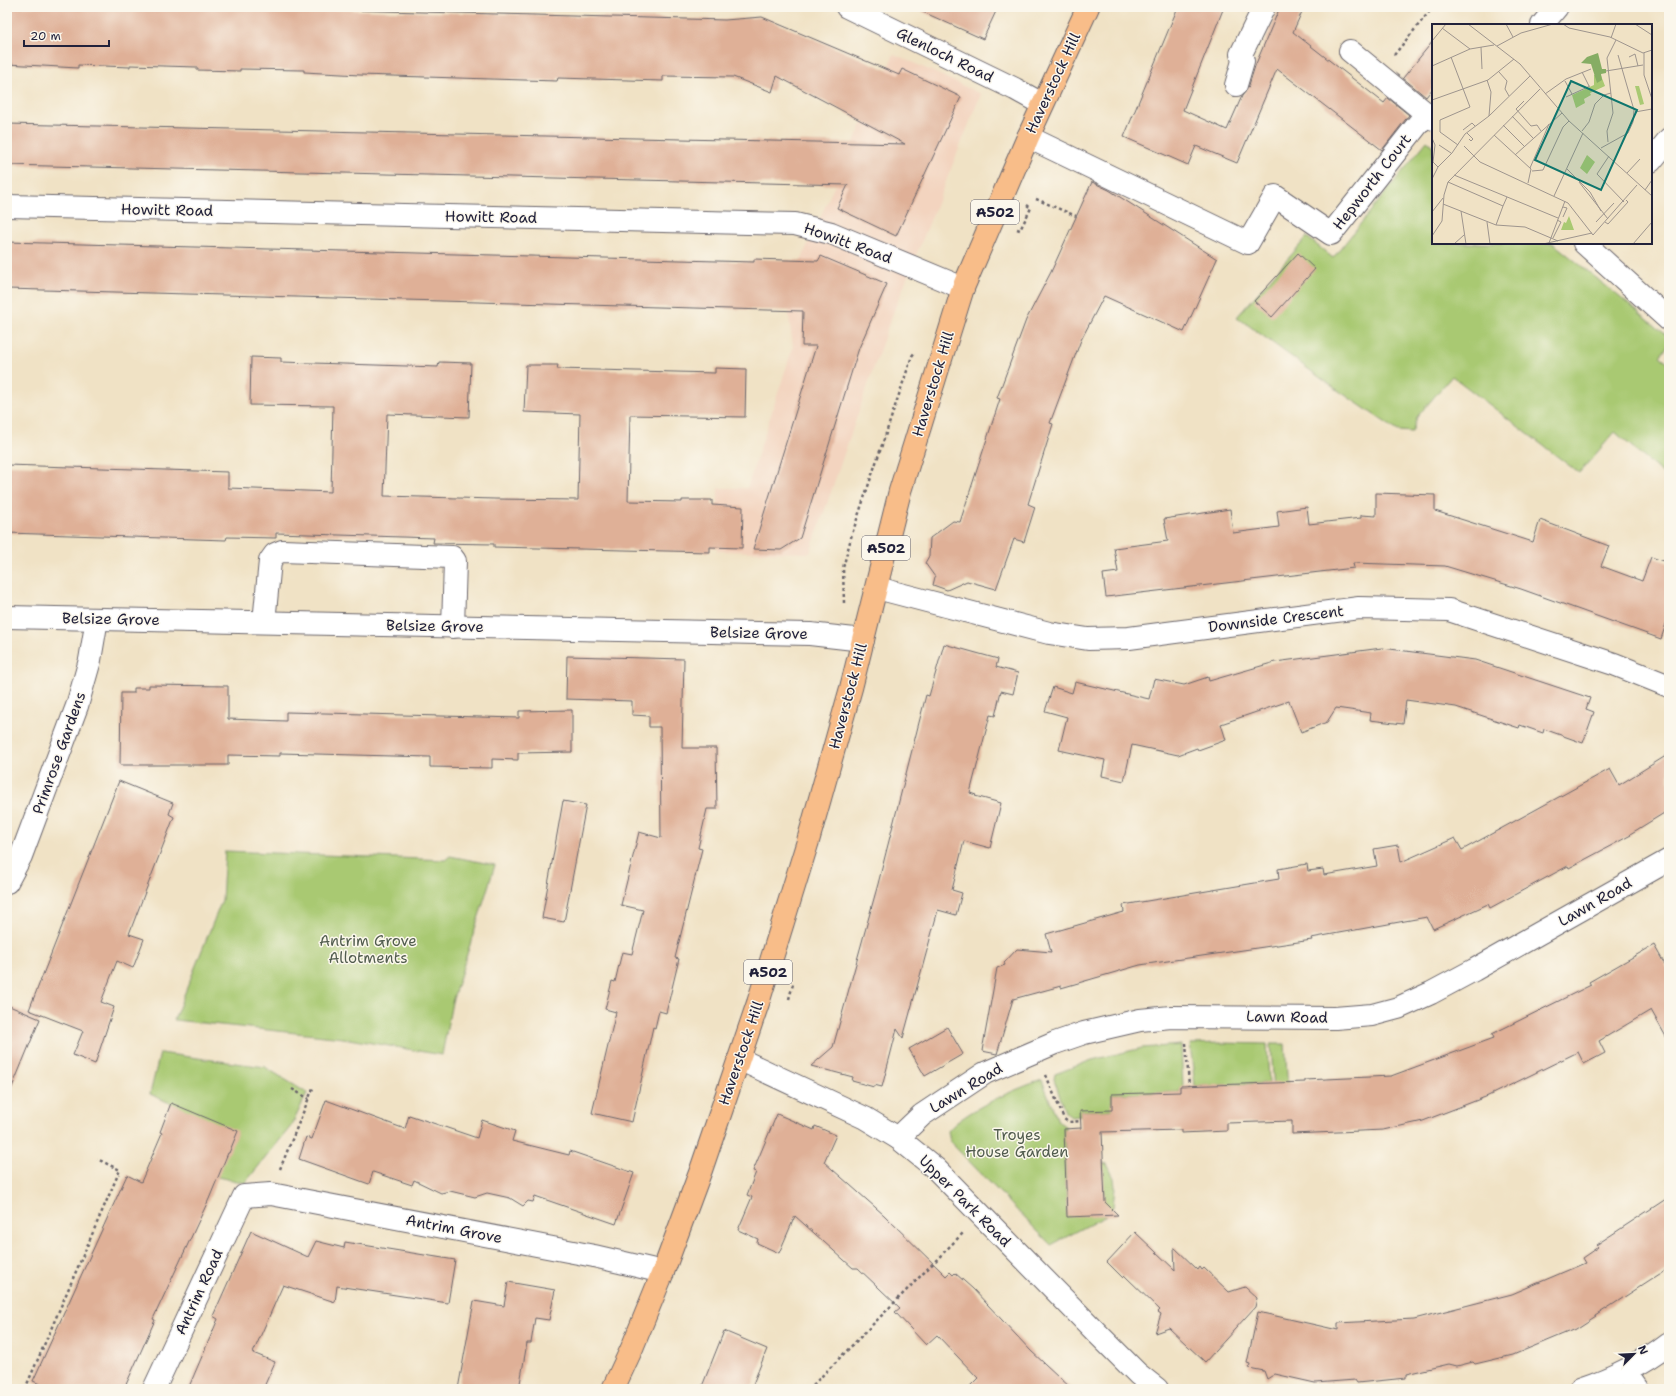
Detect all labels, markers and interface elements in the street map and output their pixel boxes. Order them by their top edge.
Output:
scale bar [24,22,109,48]
street label: Glenloch Road [893,23,997,87]
inset map [1432,24,1652,244]
text: 20 m [30,28,61,44]
street label: Haverstock Hill [1021,29,1085,137]
street label: Hepworth Court [1328,130,1416,234]
street label: Howitt Road [121,199,214,221]
road number: A502 [971,200,1019,224]
street label: Howitt Road [445,206,538,228]
street label: Howitt Road [801,218,895,268]
street label: Haverstock Hill [907,328,959,439]
road number: A502 [862,536,910,560]
street label: Downside Crescent [1207,601,1345,637]
street label: Belsize Grove [62,608,160,630]
street label: Belsize Grove [386,615,484,637]
street label: Belsize Grove [710,622,808,644]
street label: Haverstock Hill [824,640,872,751]
street label: Primrose Gardens [28,689,90,817]
street label: Lawn Road [1555,873,1636,931]
park label: Antrim Grove Allotments [319,931,417,968]
road number: A502 [744,960,792,984]
street label: Haverstock Hill [714,998,768,1108]
street label: Lawn Road [1246,1006,1329,1028]
street label: Lawn Road [926,1058,1007,1118]
park label: Troyes House Garden [965,1125,1069,1162]
street label: Upper Park Road [915,1151,1016,1252]
street label: Antrim Grove [404,1210,504,1248]
street label: Antrim Road [170,1245,228,1338]
north arrow [1614,1334,1654,1374]
text: N [1634,1343,1651,1357]

